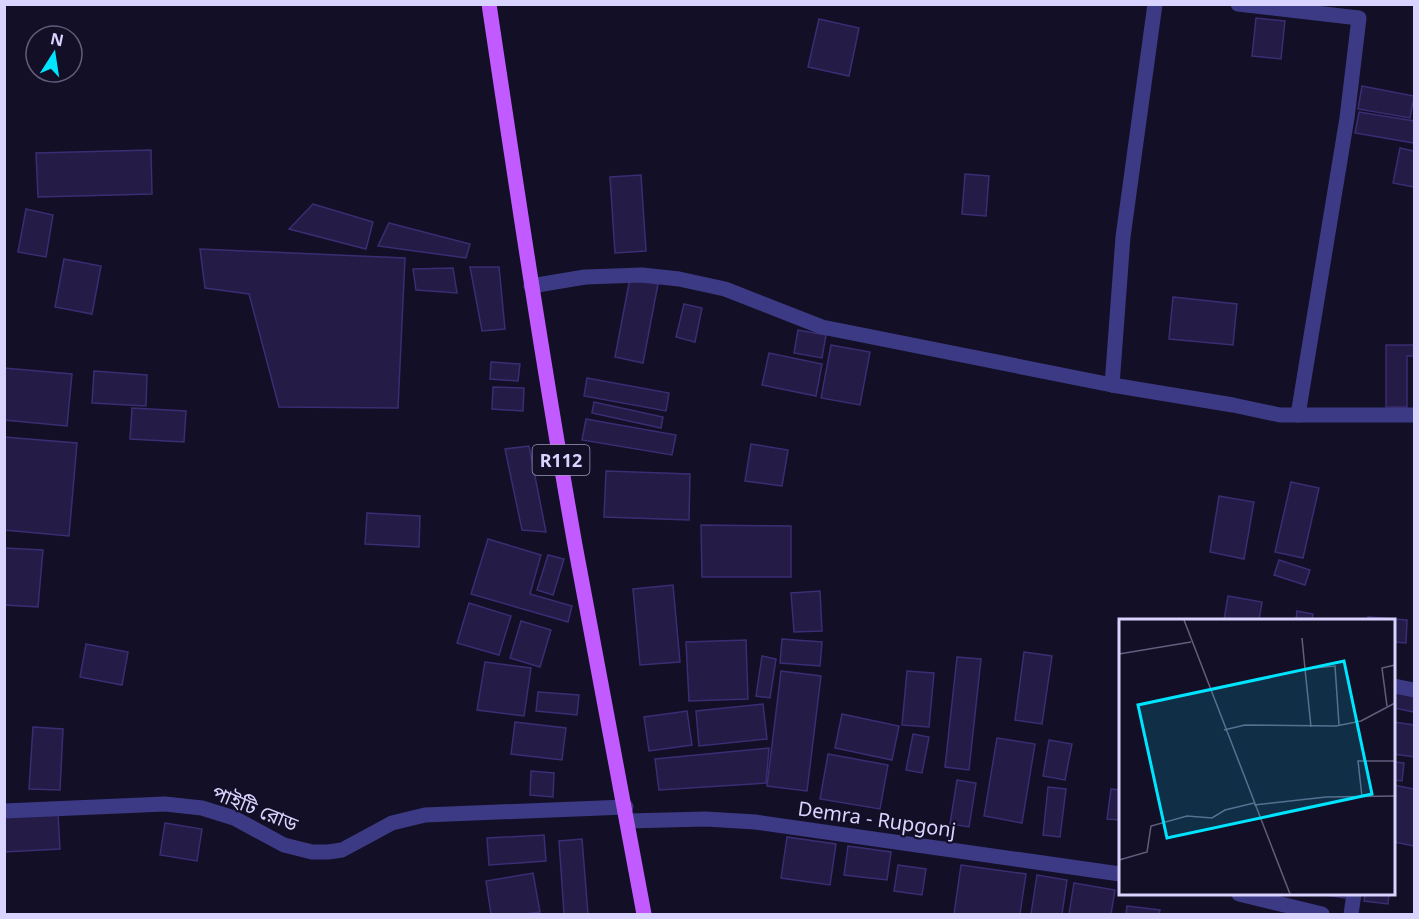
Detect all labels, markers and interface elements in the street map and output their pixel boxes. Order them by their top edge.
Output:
north arrow [24,24,84,84]
text: N [48,27,66,51]
road number: R112 [532,445,590,475]
inset map [1119,619,1395,895]
street label: পাইটি রোড [208,779,303,838]
street label: Demra - Rupgonj [796,795,958,843]

